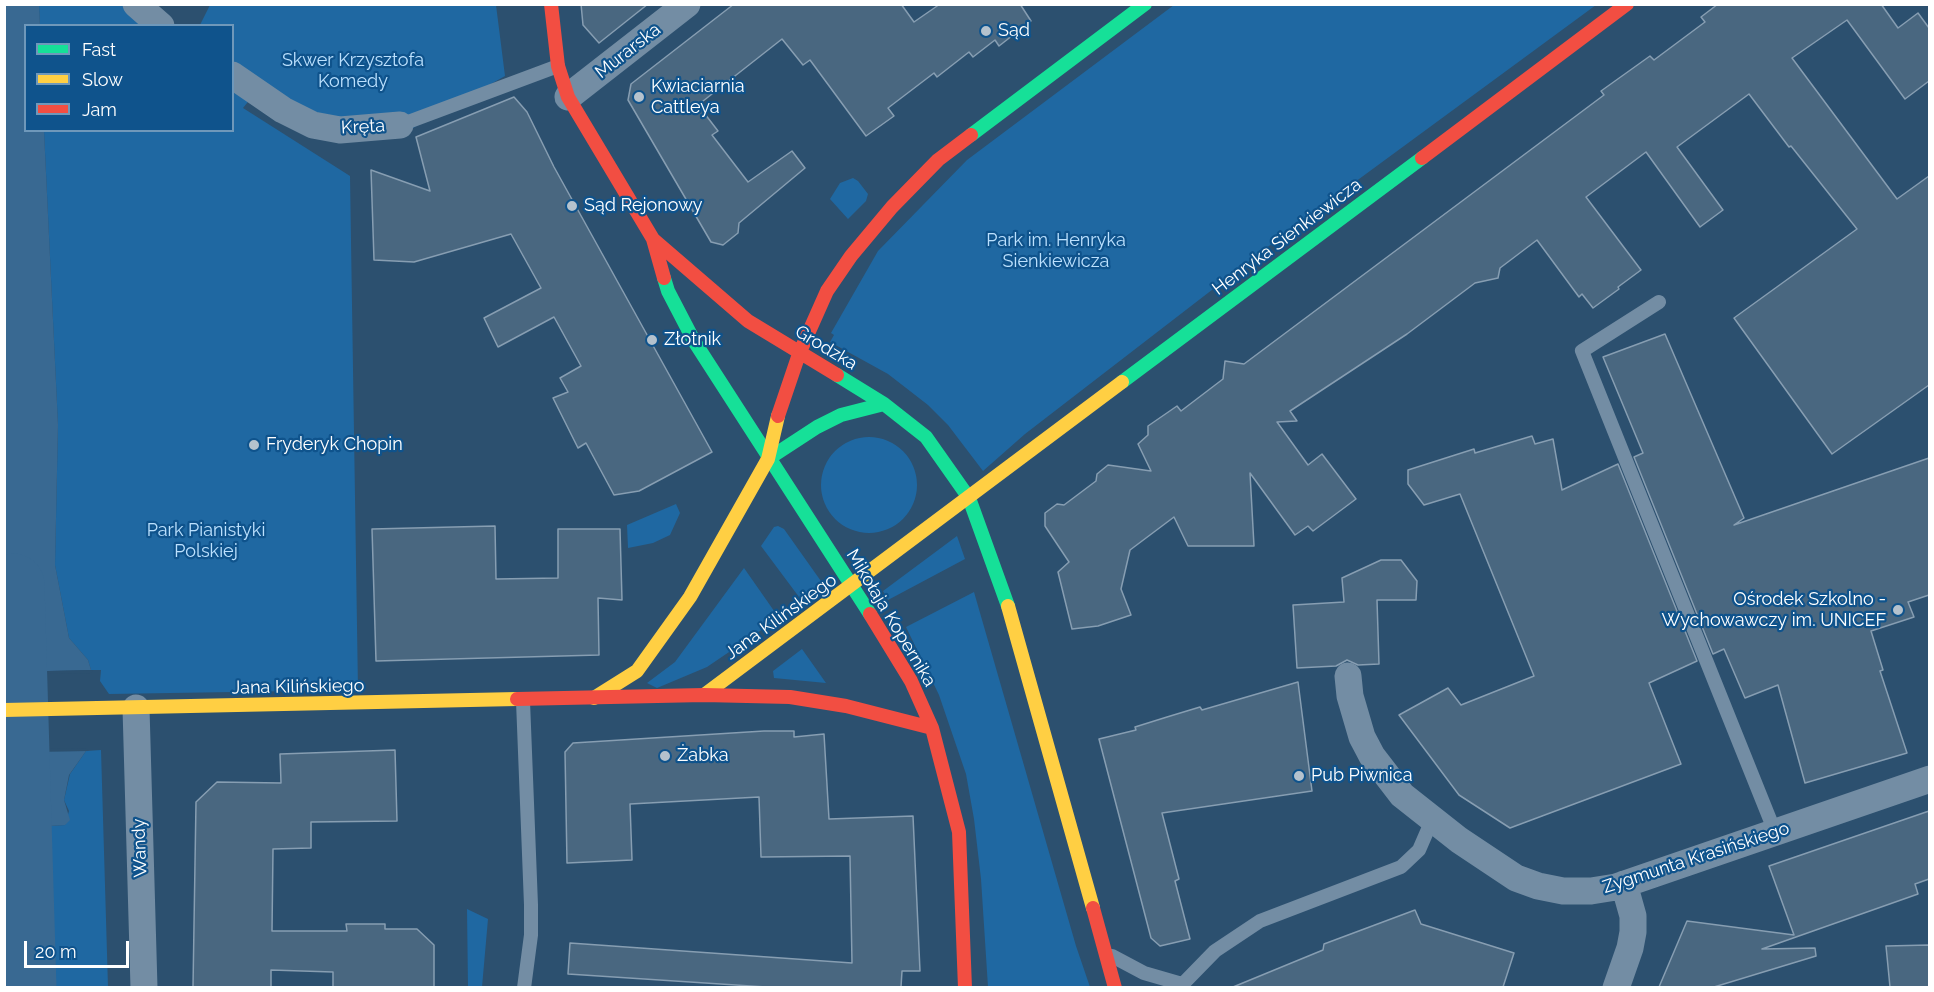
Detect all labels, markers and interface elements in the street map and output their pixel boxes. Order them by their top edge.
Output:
street label: Murarska [591,19,665,83]
place label: Sąd [998,20,1030,42]
legend [24,24,234,132]
marker: Sąd [979,24,993,38]
text: Fast [82,39,116,60]
park label: Skwer Krzysztofa Komedy [282,50,424,92]
text: Slow [82,69,123,90]
place label: Kwiaciarnia Cattleya [651,76,744,118]
marker: Kwiaciarnia Cattleya [632,90,646,104]
text: Jam [82,99,117,120]
street label: Kręta [341,115,385,139]
street label: Henryka Sienkiewicza [1208,174,1366,300]
place label: Sąd Rejonowy [584,195,703,217]
marker: Sąd Rejonowy [565,199,579,213]
park label: Park im. Henryka Sienkiewicza [986,230,1126,272]
street label: Grodzka [791,321,861,375]
place label: Złotnik [664,329,721,351]
marker: Złotnik [645,333,659,347]
place label: Fryderyk Chopin [266,434,403,456]
marker: Fryderyk Chopin [247,438,261,452]
park label: Park Pianistyki Polskiej [147,520,265,562]
street label: Mikołaja Kopernika [841,545,941,691]
street label: Jana Kilińskiego [721,569,841,665]
place label: Ośrodek Szkolno - Wychowawczy im. UNICEF [1662,589,1886,632]
marker: Ośrodek Szkolno - Wychowawczy im. UNICEF [1891,603,1905,617]
street label: Jana Kilińskiego [232,675,364,699]
place label: Żabka [677,745,729,767]
marker: Żabka [658,749,672,763]
place label: Pub Piwnica [1311,765,1412,787]
marker: Pub Piwnica [1292,769,1306,783]
street label: Wandy [128,818,152,878]
street label: Zygmunta Krasińskiego [1600,818,1792,898]
scale bar [27,929,132,967]
text: 20 m [35,941,77,962]

